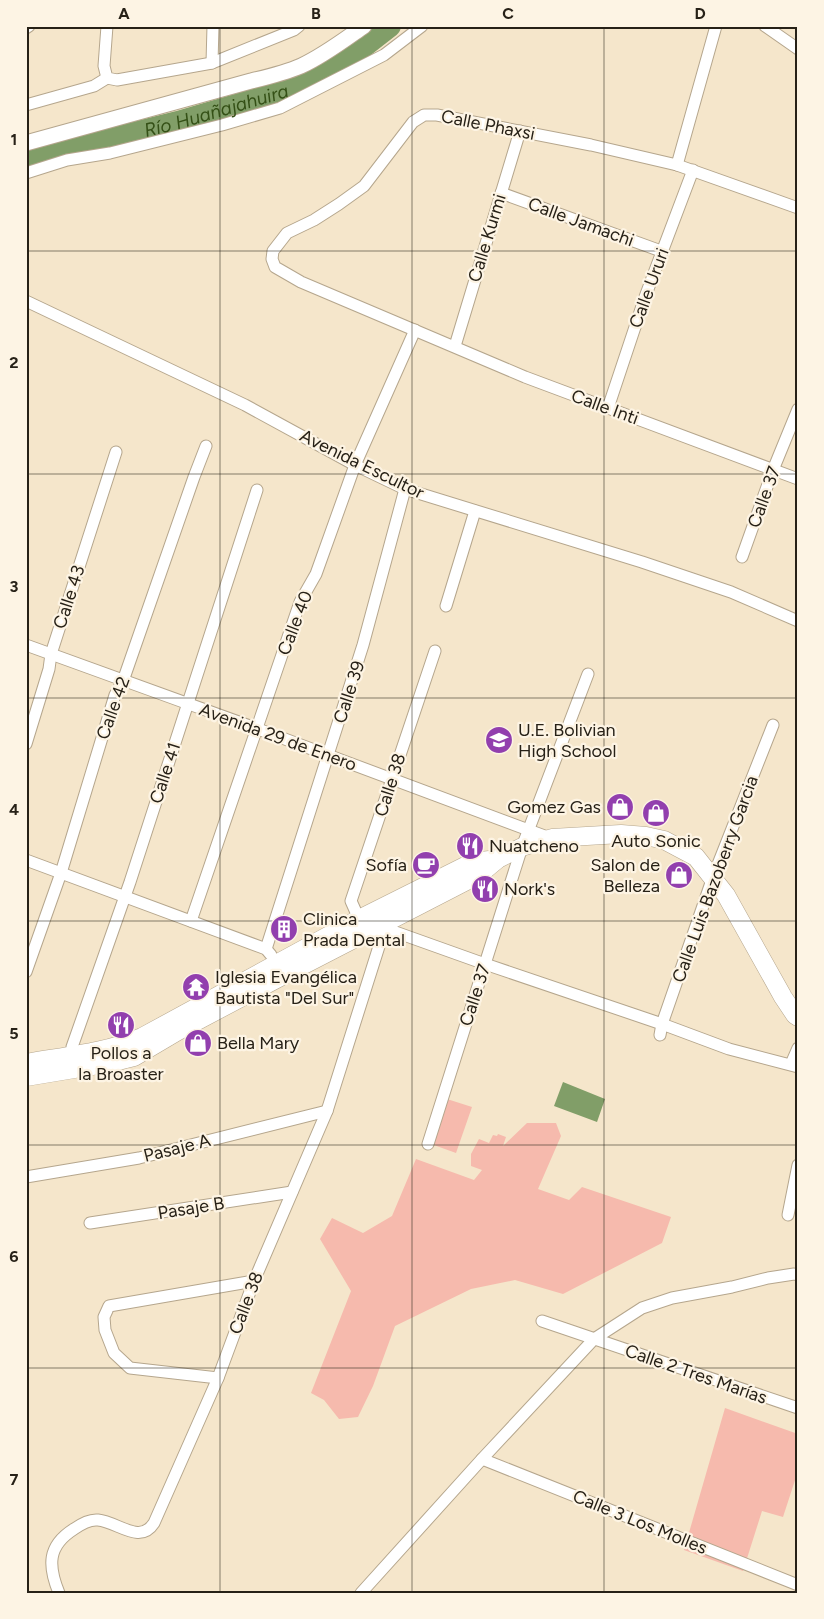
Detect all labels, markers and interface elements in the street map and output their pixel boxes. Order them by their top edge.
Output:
text: A [118,4,130,23]
text: B [311,4,321,23]
text: C [502,4,514,23]
text: D [694,4,706,23]
water label: Río Huañajahuira [142,79,291,142]
street label: Calle Phaxsi [439,105,537,145]
text: 1 [11,130,17,149]
street label: Calle Kurmi [463,191,511,285]
street label: Calle Jamachi [525,193,637,251]
street label: Calle Ururi [624,245,674,331]
text: 2 [9,353,19,372]
street label: Calle Inti [568,385,642,429]
street label: Avenida Escultor [296,424,428,504]
street label: Calle 37 [743,463,785,531]
street label: Calle 43 [48,563,90,631]
text: 3 [10,577,19,596]
street label: Calle 40 [273,588,317,658]
street label: Calle 39 [329,658,369,726]
street label: Calle 42 [91,673,135,743]
street label: Avenida 29 de Enero [196,698,360,776]
place label: U.E. Bolivian High School [518,719,616,762]
school or university icon: U.E. Bolivian High School [484,725,514,755]
street label: Calle 41 [145,740,185,806]
street label: Calle 38 [369,751,411,819]
street label: Calle Luis Bazoberry Garcia [667,772,763,986]
shop icon: Gomez Gas [605,792,635,822]
place label: Gomez Gas [507,796,601,818]
shop icon: Auto Sonic [641,798,671,828]
text: 4 [9,800,19,819]
place label: Auto Sonic [611,830,701,852]
restaurant icon: Nuatcheno [455,831,485,861]
place label: Nuatcheno [489,835,579,857]
cafe icon: Sofía [411,850,441,880]
place label: Sofía [366,854,407,876]
place label: Salon de Belleza [591,854,660,897]
shop icon: Salon de Belleza [664,860,694,890]
restaurant icon: Nork's [470,874,500,904]
place label: Nork's [504,878,555,900]
place label: Clinica Prada Dental [303,908,405,951]
building icon: Clinica Prada Dental [269,914,299,944]
street label: Calle 37 [455,961,495,1029]
place label: Iglesia Evangélica Bautista "Del Sur" [215,966,357,1009]
temple icon: Iglesia Evangélica Bautista "Del Sur" [181,972,211,1002]
restaurant icon: Pollos a la Broaster [106,1010,136,1040]
text: 5 [9,1024,19,1043]
shop icon: Bella Mary [183,1028,213,1058]
place label: Bella Mary [217,1032,300,1054]
place label: Pollos a la Broaster [78,1042,164,1085]
street label: Pasaje A [141,1129,213,1167]
street label: Pasaje B [156,1192,226,1224]
text: 6 [9,1247,19,1266]
street label: Calle 38 [224,1269,268,1337]
street label: Calle 2 Tres Marías [622,1339,770,1409]
text: 7 [10,1470,19,1489]
street label: Calle 3 Los Molles [570,1485,710,1559]

